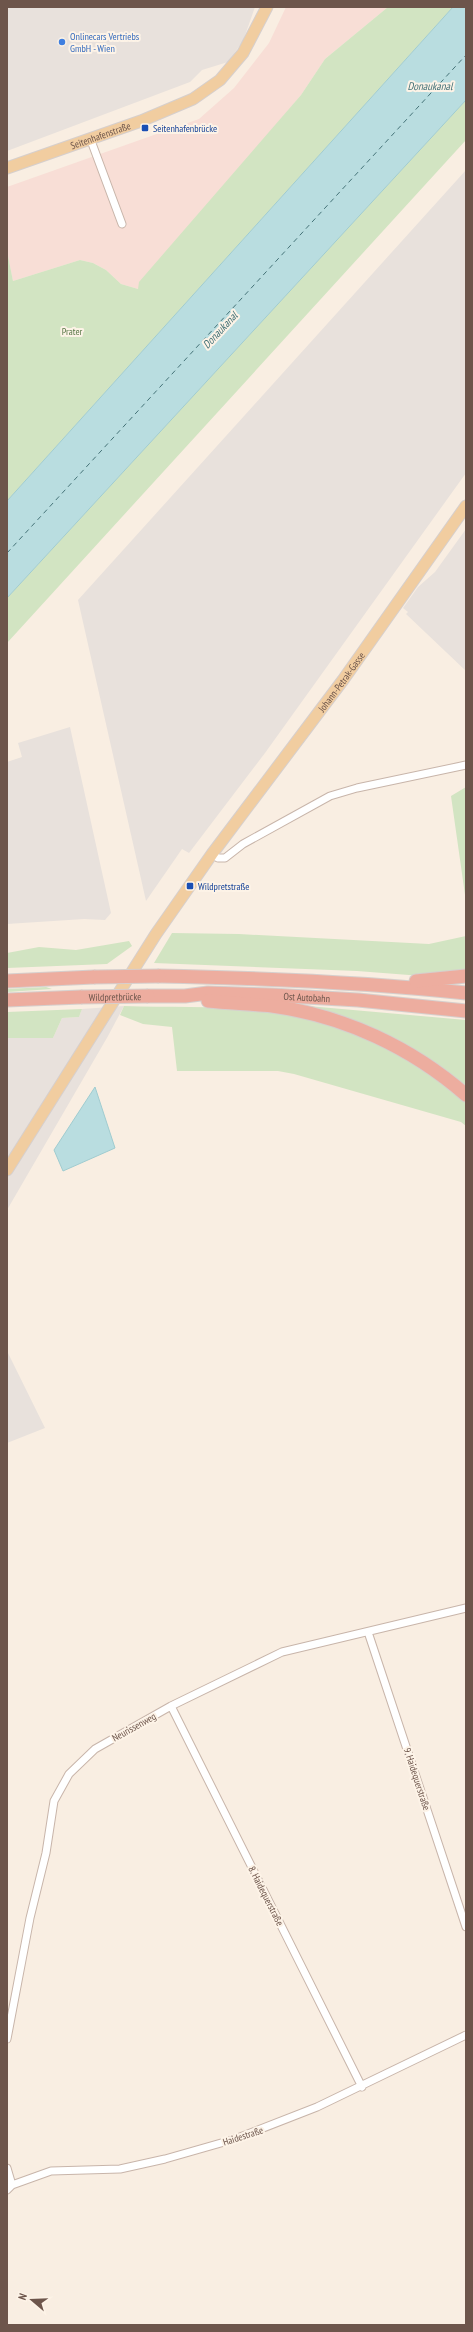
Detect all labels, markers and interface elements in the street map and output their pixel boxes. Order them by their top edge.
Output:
place label: Onlinecars Vertriebs GmbH - Wien [70,30,140,55]
marker: Onlinecars Vertriebs GmbH - Wien [57,37,67,47]
water label: Donaukanal [408,79,454,93]
street label: Seitenhafenstraße [68,119,132,152]
place label: Seitenhafenbrücke [153,122,217,135]
marker: Seitenhafenbrücke [140,123,150,133]
water label: Donaukanal [200,308,241,351]
park label: Prater [62,325,83,338]
street label: Johann-Petrak-Gasse [314,649,367,715]
place label: Wildpretstraße [198,880,249,893]
marker: Wildpretstraße [185,881,195,891]
street label: Ost Autobahn [283,989,330,1005]
street label: Wildpretbrücke [89,990,141,1003]
street label: Neurissenweg [110,1710,158,1744]
street label: 9. Haidequerstraße [401,1746,433,1812]
street label: 8. Haidequerstraße [245,1864,287,1928]
street label: Haidestraße [221,2123,265,2149]
north arrow [12,2280,52,2320]
text: N [15,2292,30,2302]

